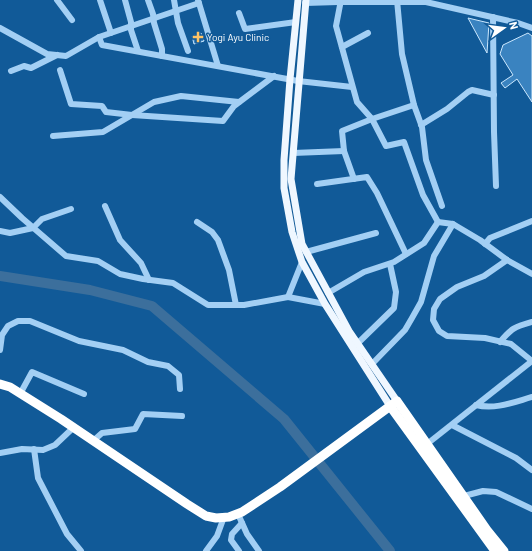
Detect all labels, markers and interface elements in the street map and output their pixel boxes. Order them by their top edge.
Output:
north arrow [484,8,524,48]
text: N [507,20,521,31]
marker: Yogi Ayu Clinic [192,31,204,43]
place label: Yogi Ayu Clinic [207,31,269,43]

